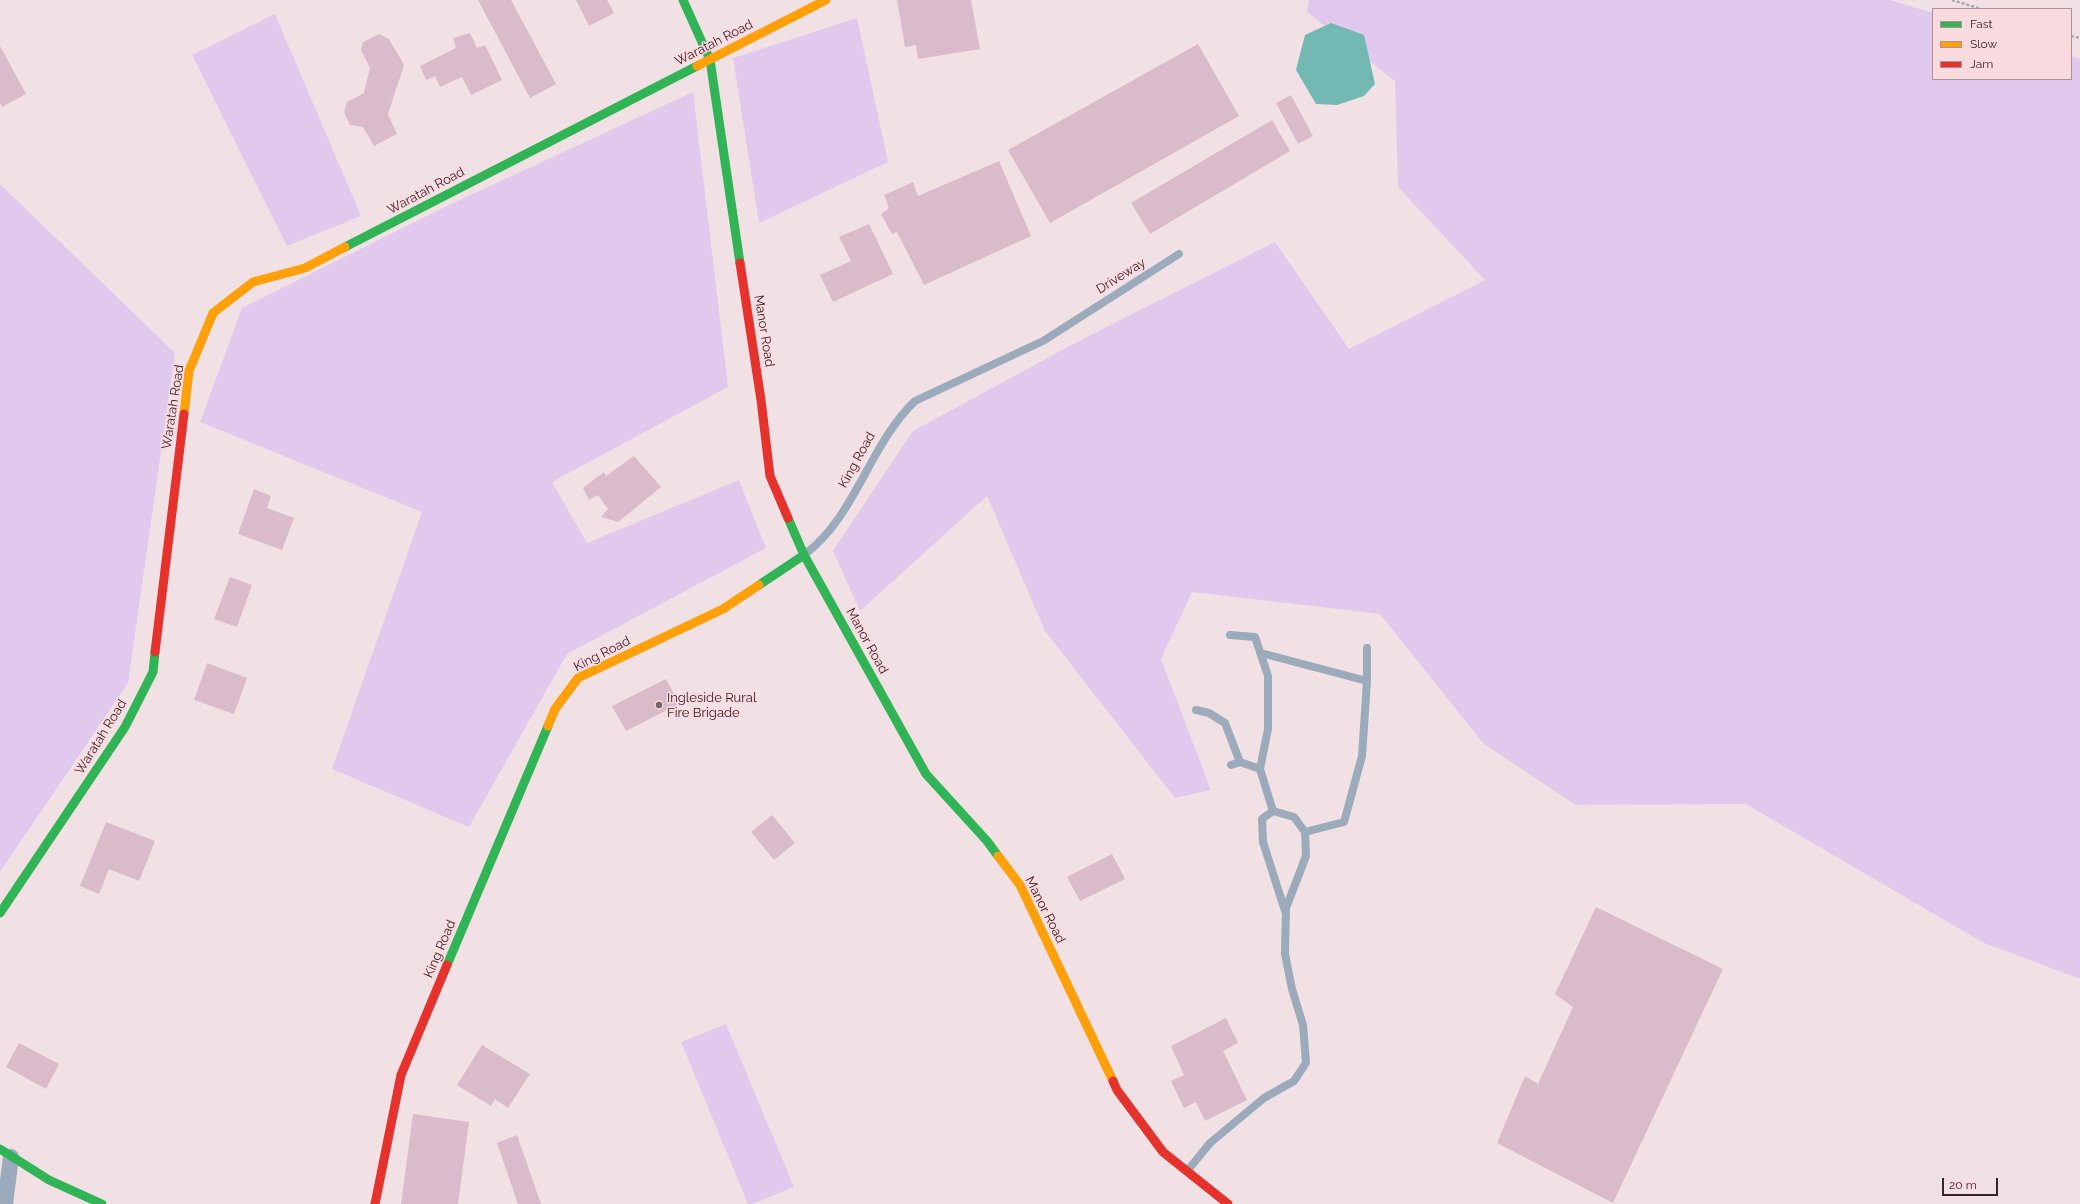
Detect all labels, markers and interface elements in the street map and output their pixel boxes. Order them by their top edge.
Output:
legend [1932,8,2072,80]
street label: Waratah Road [673,17,755,69]
text: Fast [1970,17,1993,31]
text: Slow [1970,37,1997,51]
text: Jam [1970,57,1993,71]
street label: Waratah Road [385,164,467,218]
street label: Driveway [1093,255,1149,297]
street label: Manor Road [751,294,777,368]
street label: Waratah Road [159,364,187,450]
street label: King Road [835,429,879,491]
street label: Manor Road [843,605,891,677]
street label: King Road [571,633,633,675]
place label: Ingleside Rural Fire Brigade [667,690,756,721]
street label: Waratah Road [72,697,130,777]
marker: Ingleside Rural Fire Brigade [654,700,664,710]
street label: Manor Road [1022,874,1068,946]
street label: King Road [421,918,459,980]
scale bar [1944,1170,2000,1196]
text: 20 m [1949,1178,1977,1192]

